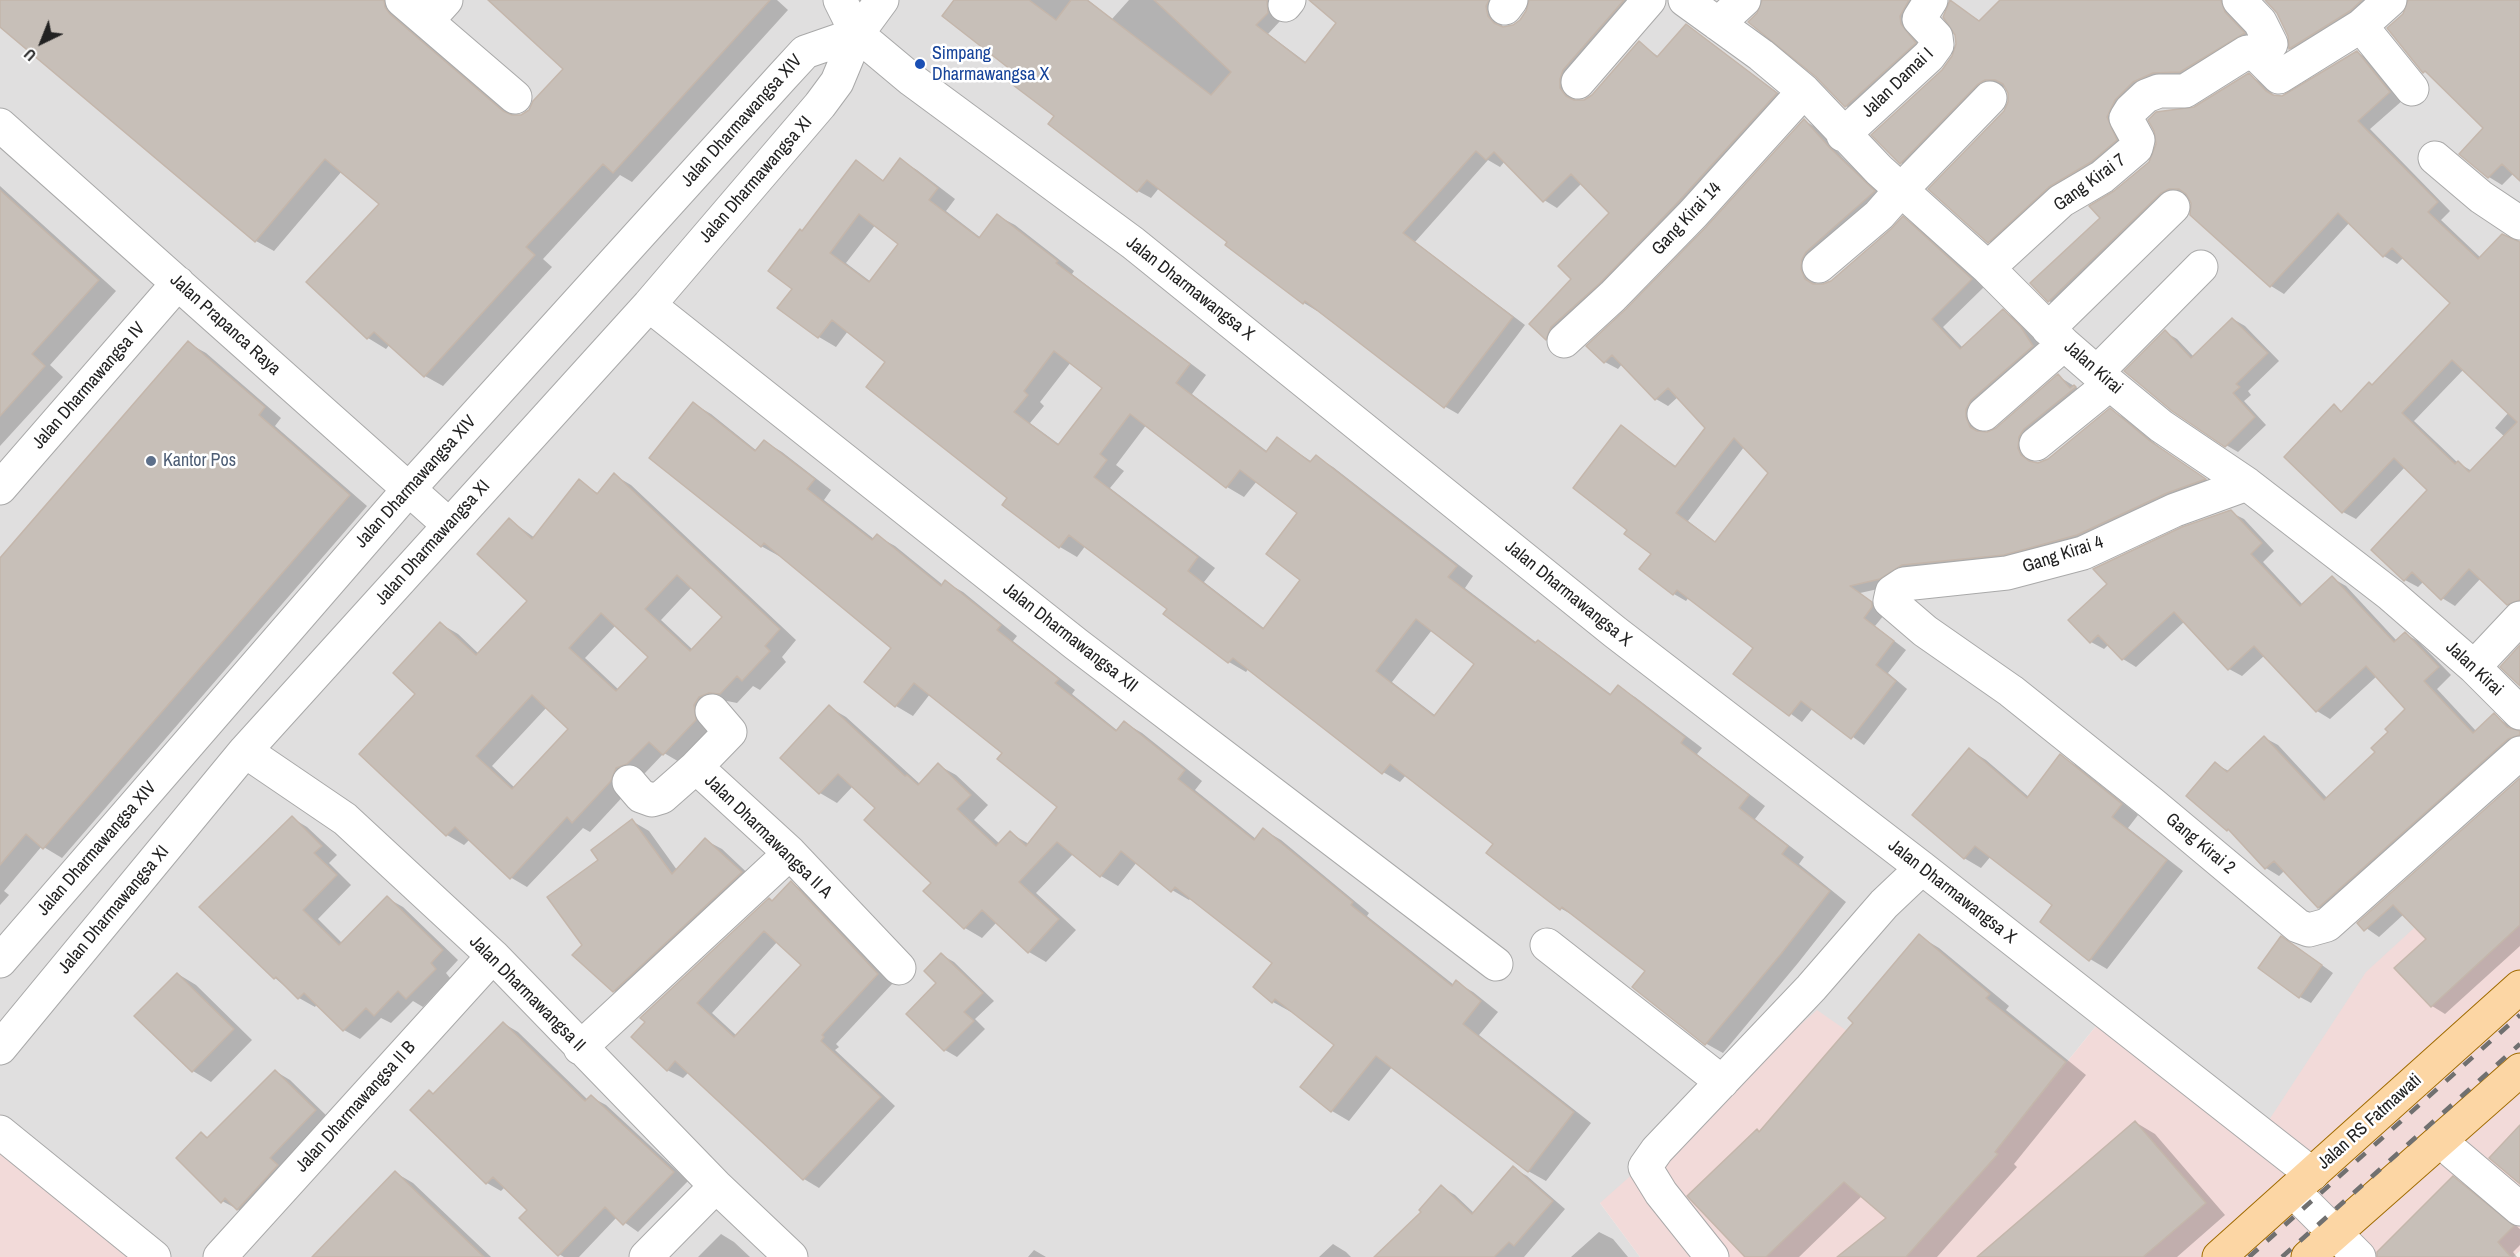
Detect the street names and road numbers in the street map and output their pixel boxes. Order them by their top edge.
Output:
street label: Jalan Damai I [1858,44,1938,122]
street label: Jalan Dharmawangsa XIV [677,50,807,192]
street label: Jalan Dharmawangsa XI [695,112,817,248]
street label: Gang Kirai 7 [2050,150,2130,216]
street label: Gang Kirai 14 [1648,178,1726,260]
street label: Jalan Dharmawangsa X [1122,232,1258,346]
street label: Jalan Prapanca Raya [165,270,285,380]
street label: Jalan Dharmawangsa IV [28,318,150,454]
street label: Jalan Kirai [2059,337,2127,399]
street label: Jalan Dharmawangsa XIV [351,411,481,553]
street label: Jalan Dharmawangsa XI [371,476,495,610]
street label: Gang Kirai 4 [2020,532,2106,578]
street label: Jalan Dharmawangsa X [1500,536,1636,652]
street label: Jalan Dharmawangsa XII [998,579,1142,697]
street label: Jalan Kirai [2441,637,2507,701]
street label: Jalan Dharmawangsa II A [700,771,836,903]
street label: Jalan Dharmawangsa XIV [33,778,161,920]
street label: Gang Kirai 2 [2161,809,2239,879]
street label: Jalan Dharmawangsa X [1884,835,2020,949]
street label: Jalan Dharmawangsa XI [54,841,174,979]
street label: Jalan Dharmawangsa II [465,932,589,1056]
street label: Jalan Dharmawangsa II B [291,1037,421,1177]
street label: Jalan RS Fatmawati [2314,1070,2426,1174]

